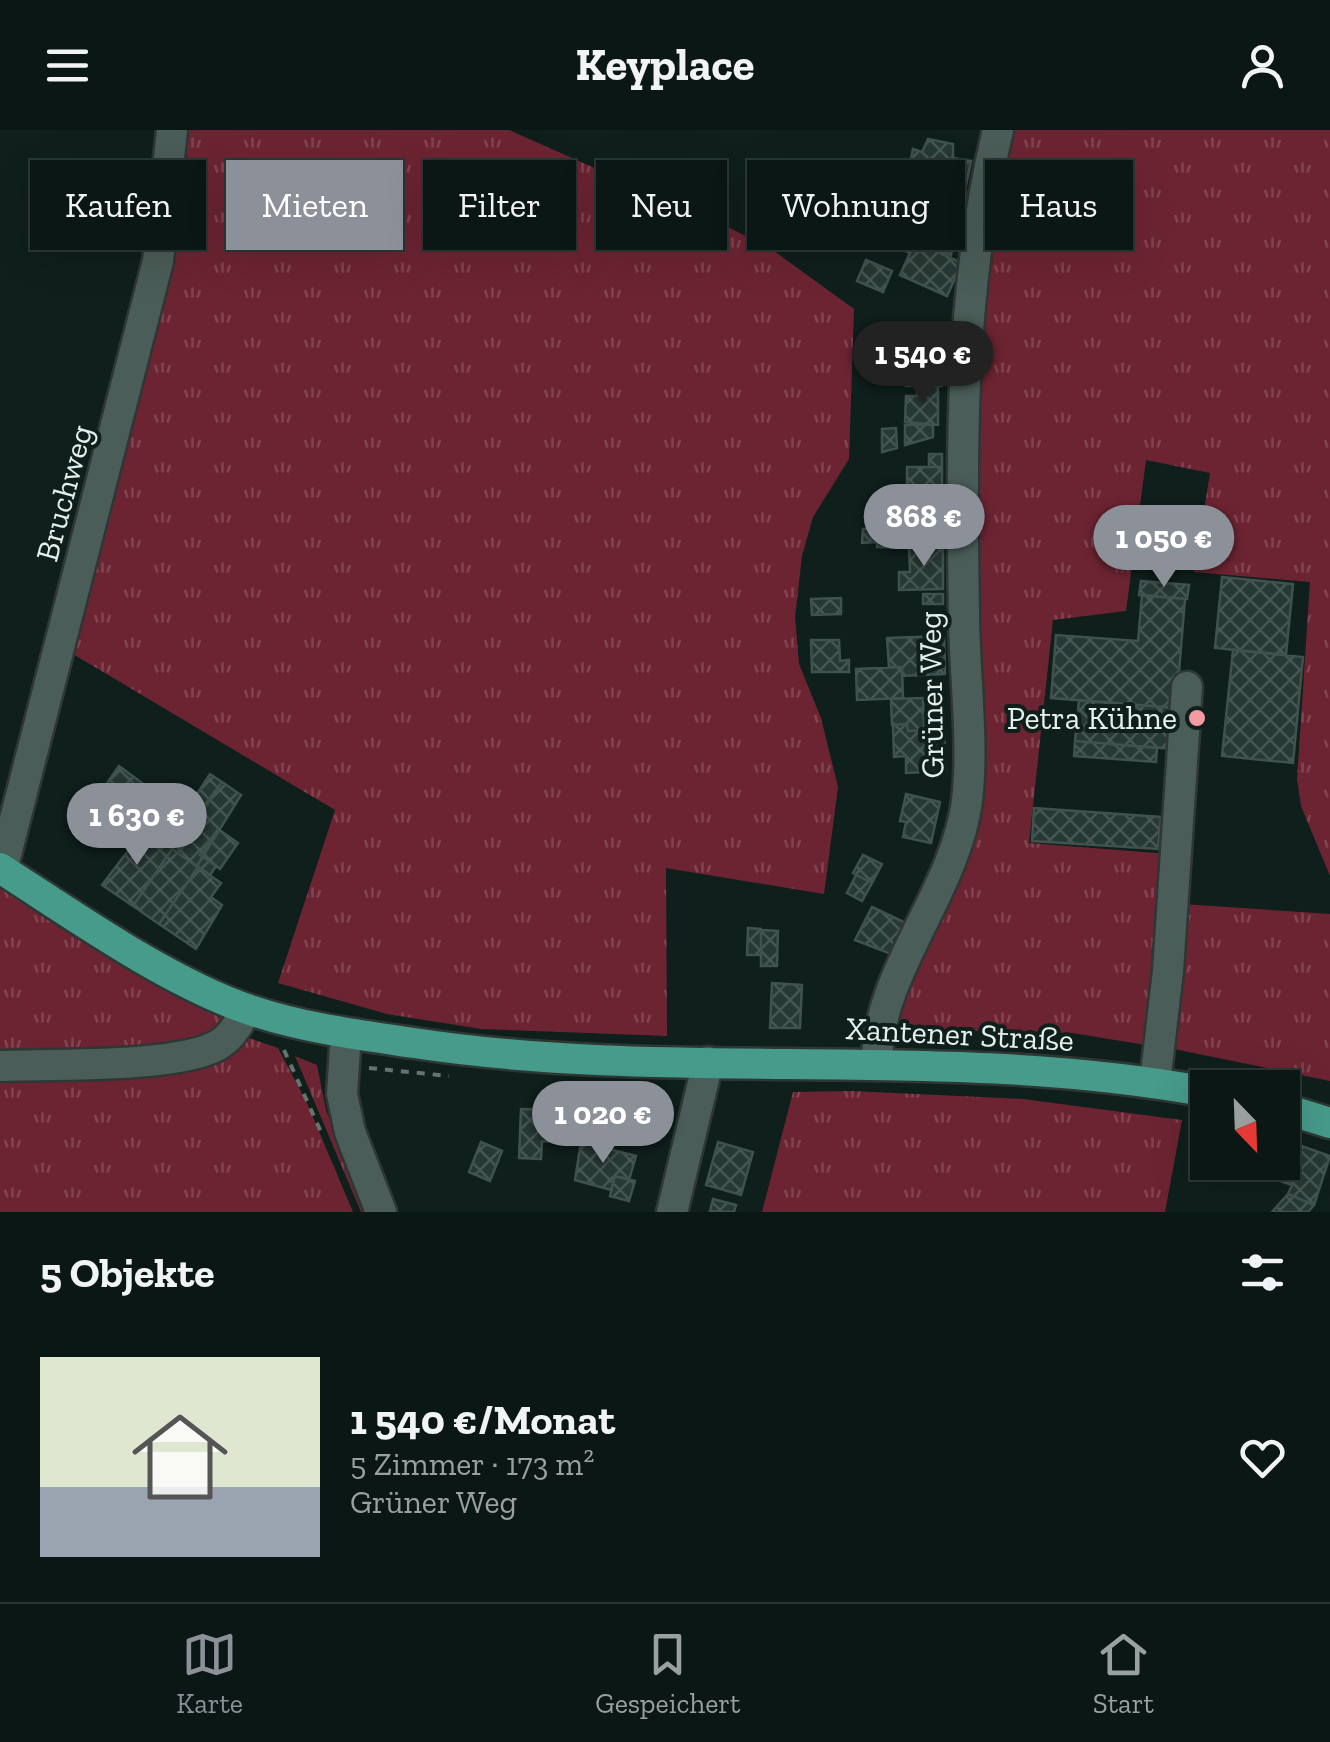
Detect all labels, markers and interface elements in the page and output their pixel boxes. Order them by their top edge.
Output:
icon: menu [40,38,95,93]
text: Keyplace [575,38,755,92]
icon: person [1235,38,1290,93]
chip: Kaufen [30,160,206,250]
chip: Mieten [226,160,403,250]
chip: Filter [423,160,576,250]
chip: Neu [596,160,727,250]
chip: Wohnung [747,160,965,250]
chip: Haus [985,160,1133,250]
pin: 1 540 € [831,321,1015,406]
text: 1 540 € [874,334,972,372]
street label: Bruchweg [28,421,100,565]
pin: 868 € [854,484,994,569]
text: 868 € [886,497,962,535]
pin: 1 050 € [1072,505,1256,590]
text: 1 050 € [1115,518,1213,556]
street label: Grüner Weg [911,611,951,779]
place label: Petra Kühne [1007,699,1177,737]
marker: Petra Kühne [1186,707,1208,729]
pin: 1 630 € [45,783,229,868]
text: 1 630 € [89,796,185,834]
street label: Xantener Straße [845,1009,1075,1059]
north arrow [1190,1070,1300,1180]
map controls [1190,1070,1300,1180]
pin: 1 020 € [511,1081,695,1166]
text: 1 020 € [554,1094,652,1132]
icon: filters [1235,1245,1290,1300]
text: 5 Objekte [40,1247,214,1298]
text: 1 540 €/Monat [350,1394,615,1445]
icon: home [120,1397,240,1517]
icon: heart [1235,1430,1290,1485]
text: 5 Zimmer · 173 m² [350,1445,594,1483]
text: Grüner Weg [350,1483,517,1521]
tab: Karte [176,1627,243,1720]
tab: Gespeichert [595,1627,740,1720]
tab: Start [1093,1627,1154,1720]

